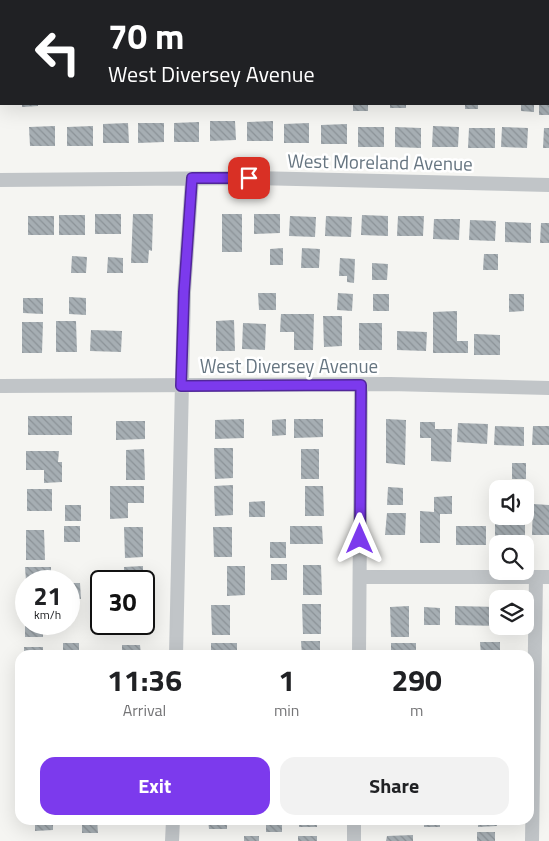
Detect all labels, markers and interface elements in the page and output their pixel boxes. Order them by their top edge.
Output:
text: 70 m [108,9,184,63]
icon: left [25,20,90,85]
text: West Diversey Avenue [108,57,315,91]
street label: West Moreland Avenue [287,145,473,178]
pin [228,157,270,199]
icon: arrive [235,164,263,192]
street label: West Diversey Avenue [200,351,378,380]
map controls [489,480,534,635]
button: sound [489,480,534,525]
position arrow [333,512,385,564]
button: search [489,535,534,580]
speed limit sign: 30 [90,570,155,635]
text: 21 [33,577,62,615]
button: layers [489,590,534,635]
text: km/h [34,605,61,624]
text: 11:36 [107,657,182,703]
text: 1 [278,657,295,703]
text: 290 [392,657,442,703]
text: Arrival [123,698,166,722]
text: min [274,698,299,722]
text: m [410,698,423,722]
button: Exit [40,757,270,815]
button: Share [280,757,509,815]

